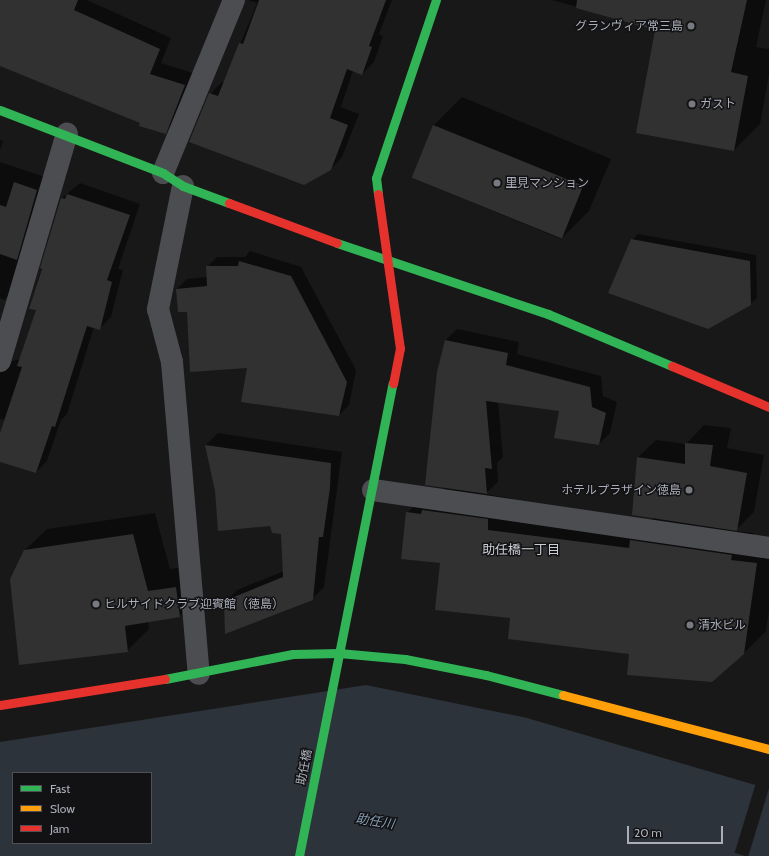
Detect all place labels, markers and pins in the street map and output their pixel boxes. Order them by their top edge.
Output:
place label: グランヴィア常三島 [575,19,683,33]
marker: グランヴィア常三島 [686,21,696,31]
place label: ガスト [700,97,736,111]
marker: ガスト [687,99,697,109]
place label: 里見マンション [505,176,589,190]
marker: 里見マンション [492,178,502,188]
place label: ホテルプラザイン徳島 [561,483,681,497]
marker: ホテルプラザイン徳島 [684,485,694,495]
place label: ヒルサイドクラブ迎賓館（徳島） [104,597,284,611]
marker: ヒルサイドクラブ迎賓館（徳島） [91,599,101,609]
place label: 清水ビル [698,618,746,632]
marker: 清水ビル [685,620,695,630]

